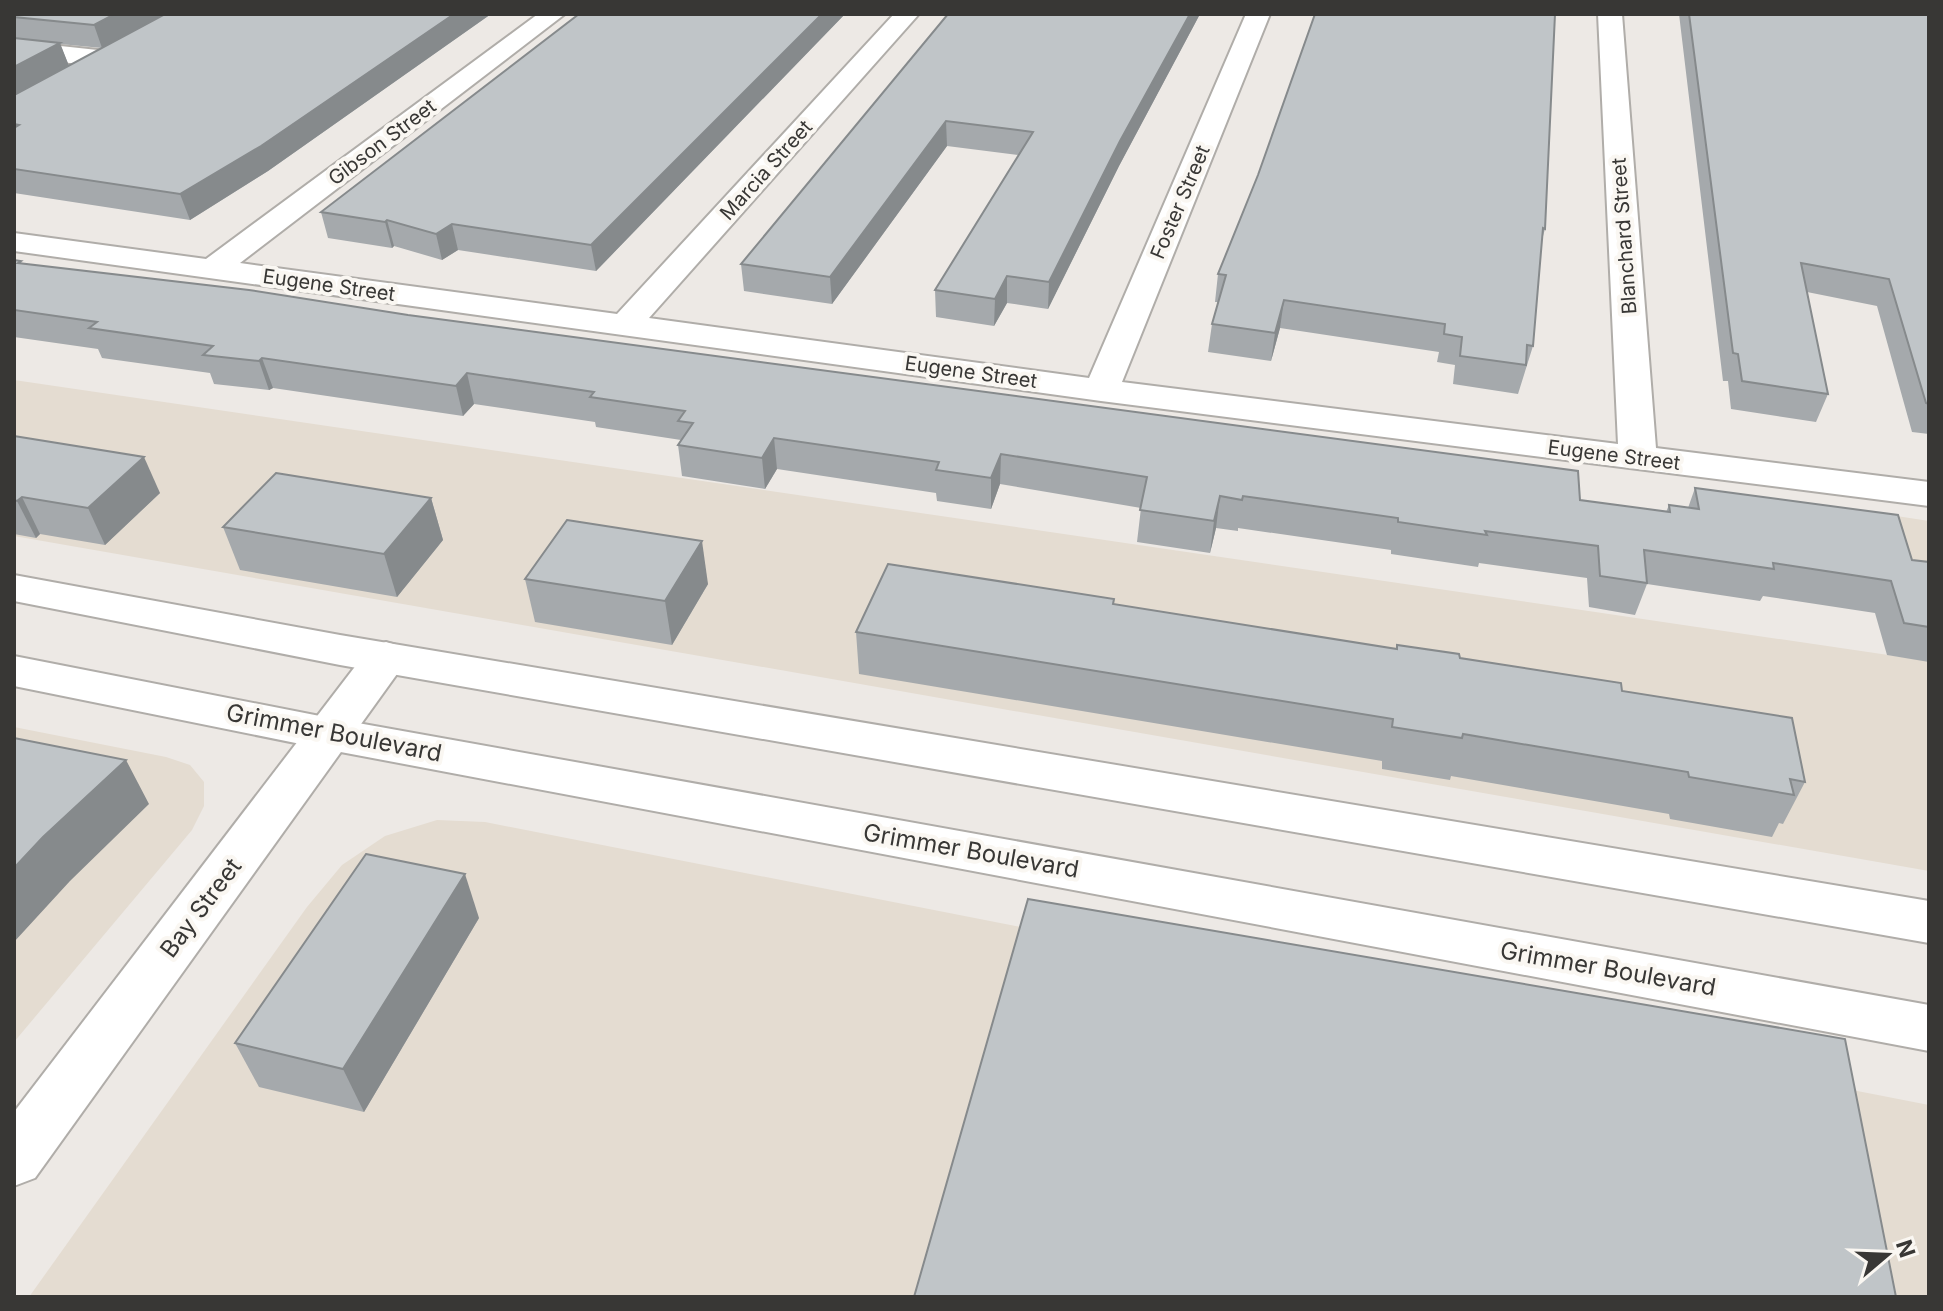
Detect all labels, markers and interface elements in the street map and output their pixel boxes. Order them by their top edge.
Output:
street label: Gibson Street [323,93,441,190]
street label: Marcia Street [715,115,817,225]
street label: Foster Street [1145,141,1215,262]
street label: Blanchard Street [1607,156,1641,315]
street label: Eugene Street [261,264,397,306]
street label: Eugene Street [903,351,1039,393]
street label: Eugene Street [1546,435,1682,475]
street label: Grimmer Boulevard [224,697,444,768]
street label: Grimmer Boulevard [861,817,1081,884]
street label: Bay Street [154,852,247,963]
street label: Grimmer Boulevard [1498,935,1718,1002]
north arrow [1847,1215,1927,1295]
text: N [1891,1236,1921,1261]

